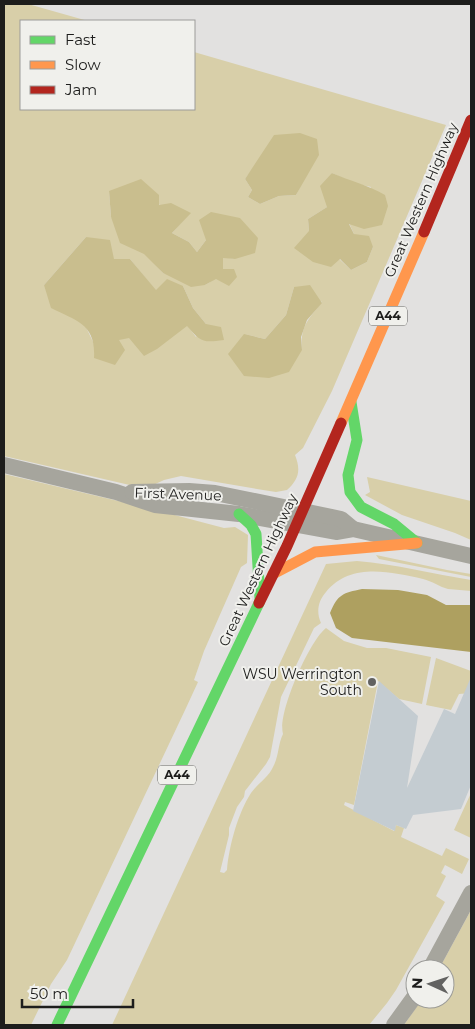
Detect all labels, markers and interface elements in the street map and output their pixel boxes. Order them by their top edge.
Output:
legend [20,20,195,110]
text: Fast [65,30,96,49]
text: Slow [65,55,101,74]
text: Jam [64,80,97,99]
street label: Great Western Highway [380,120,462,280]
road number: A44 [369,306,407,326]
street label: First Avenue [134,483,222,505]
street label: Great Western Highway [215,490,301,649]
place label: WSU Werrington South [243,665,362,699]
marker: WSU Werrington South [366,676,378,688]
road number: A44 [158,766,196,784]
north arrow [405,959,455,1009]
scale bar [22,976,134,1008]
text: N [408,977,426,989]
text: 50 m [30,984,68,1003]

